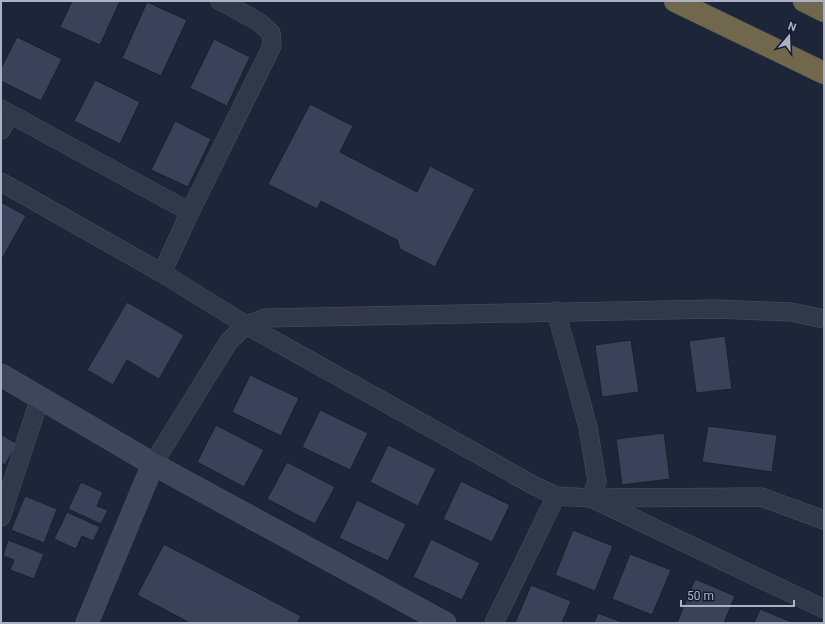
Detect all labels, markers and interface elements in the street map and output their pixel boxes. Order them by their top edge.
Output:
north arrow [769,16,809,56]
text: N [786,20,798,35]
scale bar [681,582,794,608]
text: 50 m [687,589,714,603]

